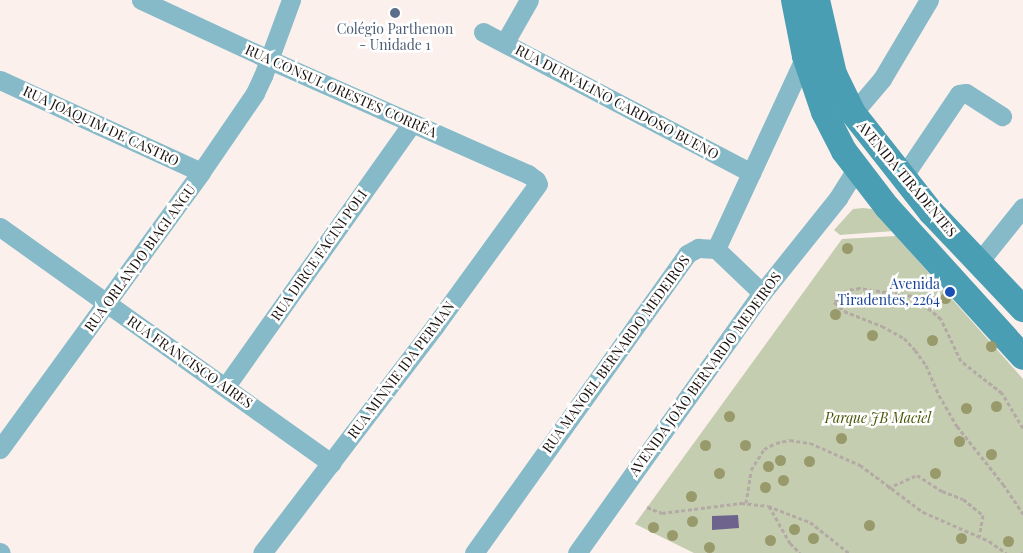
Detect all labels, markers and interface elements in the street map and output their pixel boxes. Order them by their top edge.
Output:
marker: Colégio Parthenon - Unidade 1 [389,7,401,19]
place label: Colégio Parthenon - Unidade 1 [337,21,453,54]
street label: RUA CONSUL ORESTES CORRÊA [243,41,439,141]
street label: RUA DURVALINO CARDOSO BUENO [512,41,722,163]
street label: RUA JOAQUIM DE CASTRO [20,82,182,170]
street label: AVENIDA TIRADENTES [853,118,961,240]
street label: RUA ORLANDO BIAGI ANGU [81,181,199,335]
street label: RUA DIRCE FACINI POLI [267,186,371,324]
street label: RUA MANOEL BERNARDO MEDEIROS [539,252,693,456]
street label: AVENIDA JOÃO BERNARDO MEDEIROS [625,269,785,479]
place label: Avenida Tiradentes, 2264 [837,276,940,308]
marker: Avenida Tiradentes, 2264 [944,286,956,298]
street label: RUA MINNIE IDA PERMAN [344,298,458,442]
street label: RUA FRANCISCO AIRES [124,312,256,412]
park label: Parque JB Maciel [825,410,931,426]

